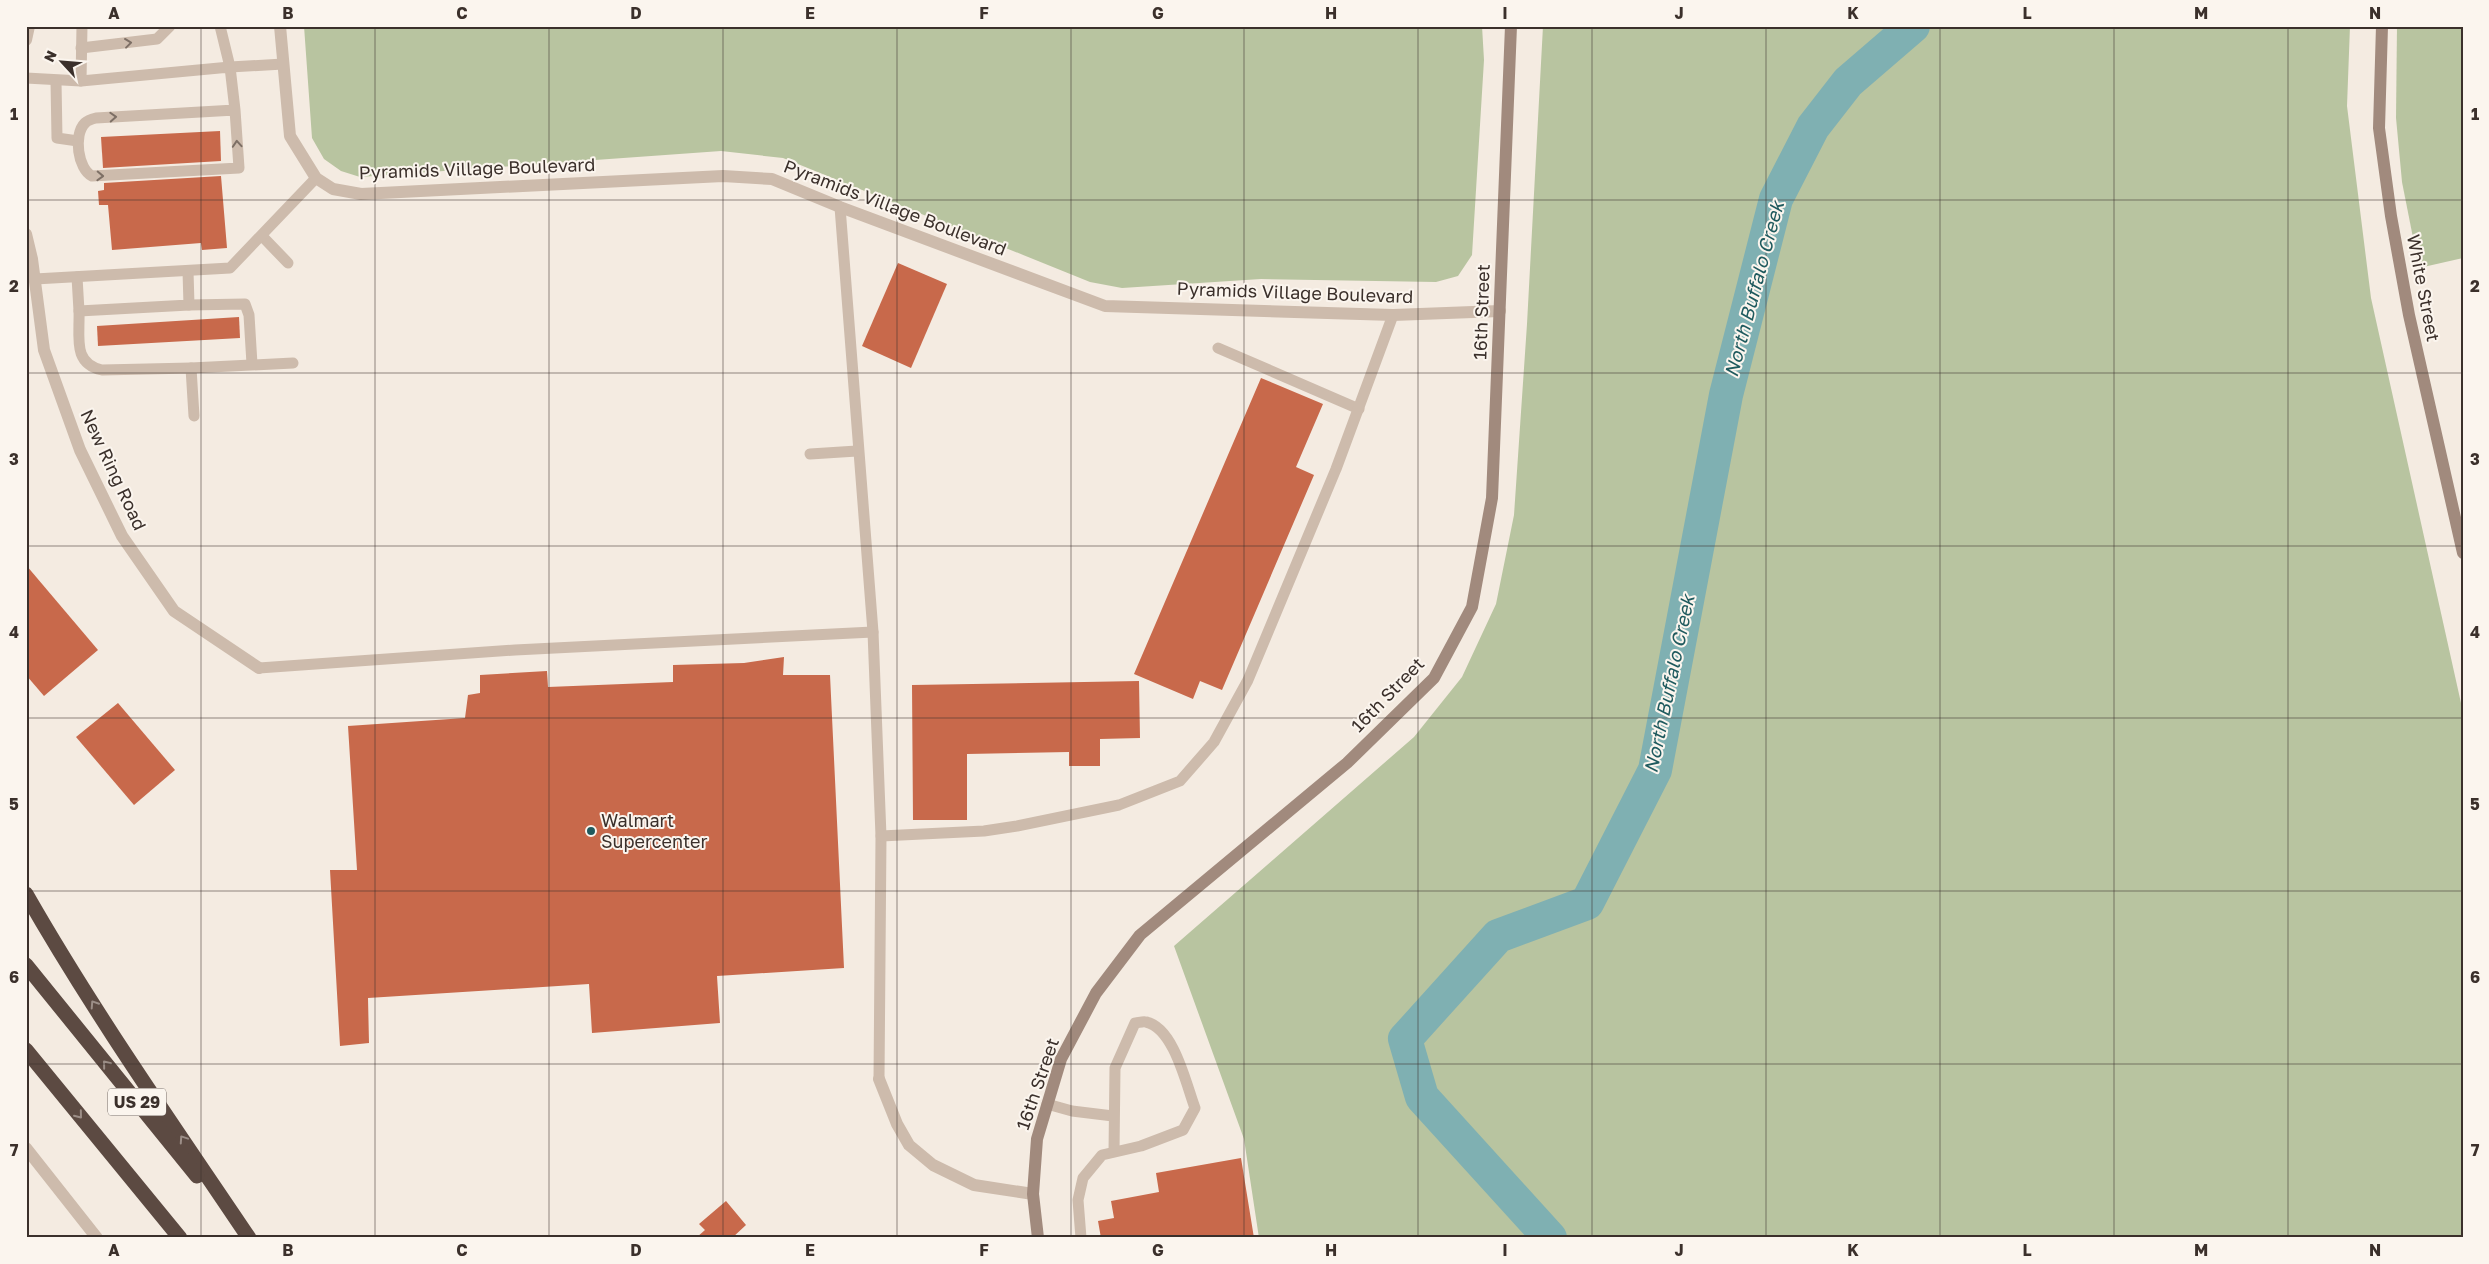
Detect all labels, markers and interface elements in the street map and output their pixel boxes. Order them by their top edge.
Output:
text: A [108,3,120,23]
text: B [282,3,294,23]
text: C [456,3,468,23]
text: D [630,3,642,23]
text: E [805,3,815,23]
text: F [979,3,989,23]
text: G [1152,3,1164,23]
text: H [1325,3,1337,23]
text: I [1502,3,1508,23]
text: J [1674,3,1684,23]
text: K [1847,3,1859,23]
text: L [2022,3,2032,23]
text: M [2194,3,2208,23]
text: N [2369,3,2381,23]
north arrow [38,38,88,88]
one-way arrow [125,38,133,49]
text: N [40,48,60,65]
text: 1 [10,104,18,124]
text: 1 [2471,104,2479,124]
one-way arrow [110,112,117,122]
one-way arrow [232,140,243,148]
street label: Pyramids Village Boulevard [358,153,596,183]
street label: Pyramids Village Boulevard [781,154,1010,260]
one-way arrow [97,171,105,182]
water label: North Buffalo Creek [1719,196,1789,379]
street label: White Street [2403,232,2445,343]
street label: 16th Street [1468,264,1494,360]
text: 2 [9,276,19,296]
text: 2 [2470,276,2480,296]
street label: Pyramids Village Boulevard [1176,277,1414,307]
street label: New Ring Road [76,406,152,534]
text: 3 [9,449,19,469]
text: 3 [2470,449,2480,469]
water label: North Buffalo Creek [1638,591,1699,775]
text: 4 [9,622,19,642]
text: 4 [2470,622,2480,642]
street label: 16th Street [1346,652,1428,736]
text: 5 [9,794,19,814]
text: 5 [2470,794,2480,814]
place label: Walmart Supercenter [601,809,708,852]
marker: Walmart Supercenter [585,825,597,837]
text: 6 [9,967,19,987]
text: 6 [2470,967,2480,987]
one-way arrow [90,1000,100,1009]
street label: 16th Street [1011,1035,1063,1132]
one-way arrow [104,1061,112,1070]
road number: US 29 [108,1088,166,1116]
one-way arrow [74,1109,83,1118]
one-way arrow [180,1136,189,1145]
text: 7 [10,1140,19,1160]
text: 7 [2471,1140,2480,1160]
text: A [108,1240,120,1260]
text: B [282,1240,294,1260]
text: C [456,1240,468,1260]
text: D [630,1240,642,1260]
text: E [805,1240,815,1260]
text: F [979,1240,989,1260]
text: G [1152,1240,1164,1260]
text: H [1325,1240,1337,1260]
text: I [1502,1240,1508,1260]
text: J [1674,1240,1684,1260]
text: K [1847,1240,1859,1260]
text: L [2022,1240,2032,1260]
text: M [2194,1240,2208,1260]
text: N [2369,1240,2381,1260]

